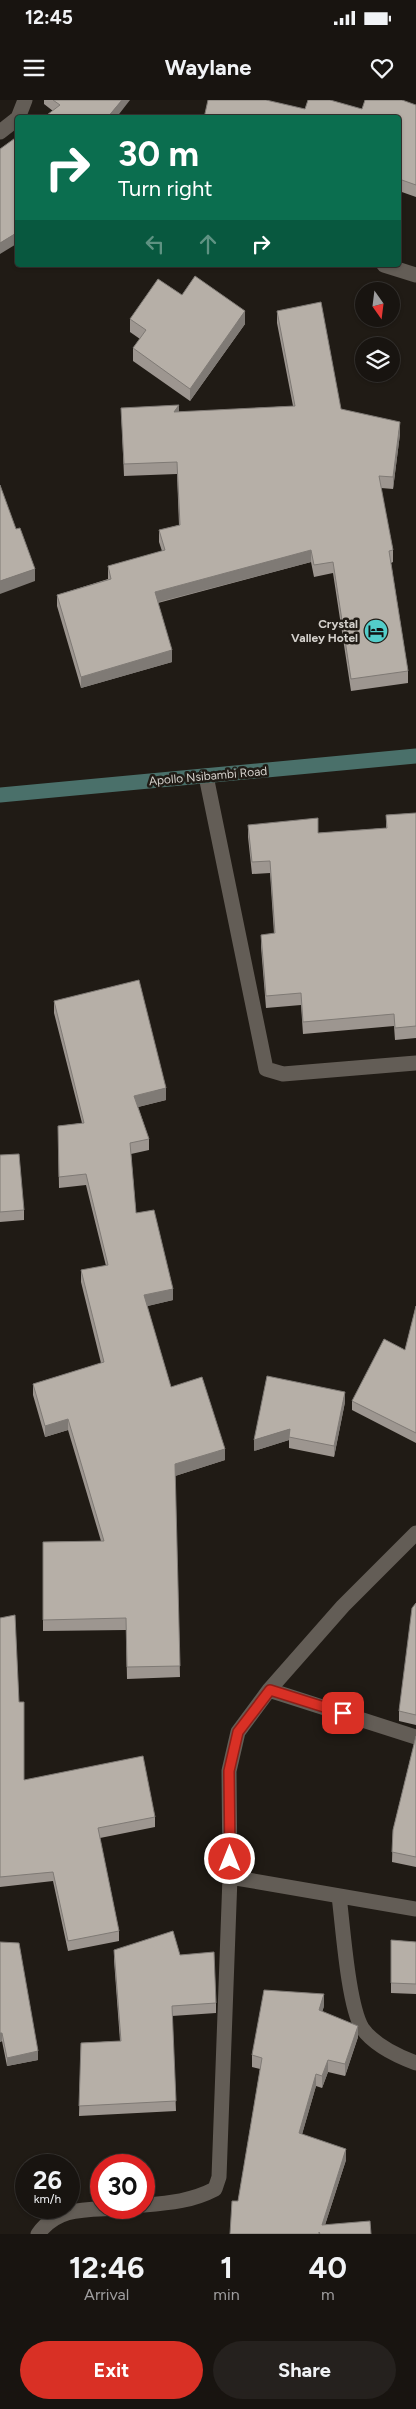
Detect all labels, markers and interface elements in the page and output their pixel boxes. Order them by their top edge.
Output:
text: 12:45 [25,6,73,29]
icon: menu [20,54,48,82]
text: Waylane [165,54,251,81]
icon: heart [368,54,396,82]
text: 30 m [118,133,199,175]
icon: right [35,135,100,200]
text: Turn right [118,175,213,202]
icon: left [141,230,169,258]
icon: ahead [194,230,222,258]
icon: right [247,230,275,258]
north arrow [355,282,400,328]
map controls [355,282,400,382]
button: layers [355,337,400,382]
place label: Crystal Valley Hotel [291,617,358,645]
hotel icon: Crystal Valley Hotel [363,618,389,644]
street label: Apollo Nsibambi Road [148,764,268,788]
pin [322,1692,364,1734]
icon: arrive [329,1699,357,1727]
position arrow [203,1832,255,1884]
speed limit sign: 30 [90,2154,155,2219]
text: 26 [33,2165,62,2195]
text: km/h [34,2192,61,2206]
text: 12:46 [69,2249,144,2286]
text: 1 [220,2249,233,2286]
text: 40 [309,2249,347,2286]
text: Arrival [84,2285,129,2304]
text: min [213,2285,240,2304]
text: m [321,2285,335,2304]
button: Exit [20,2341,203,2399]
button: Share [213,2341,396,2399]

